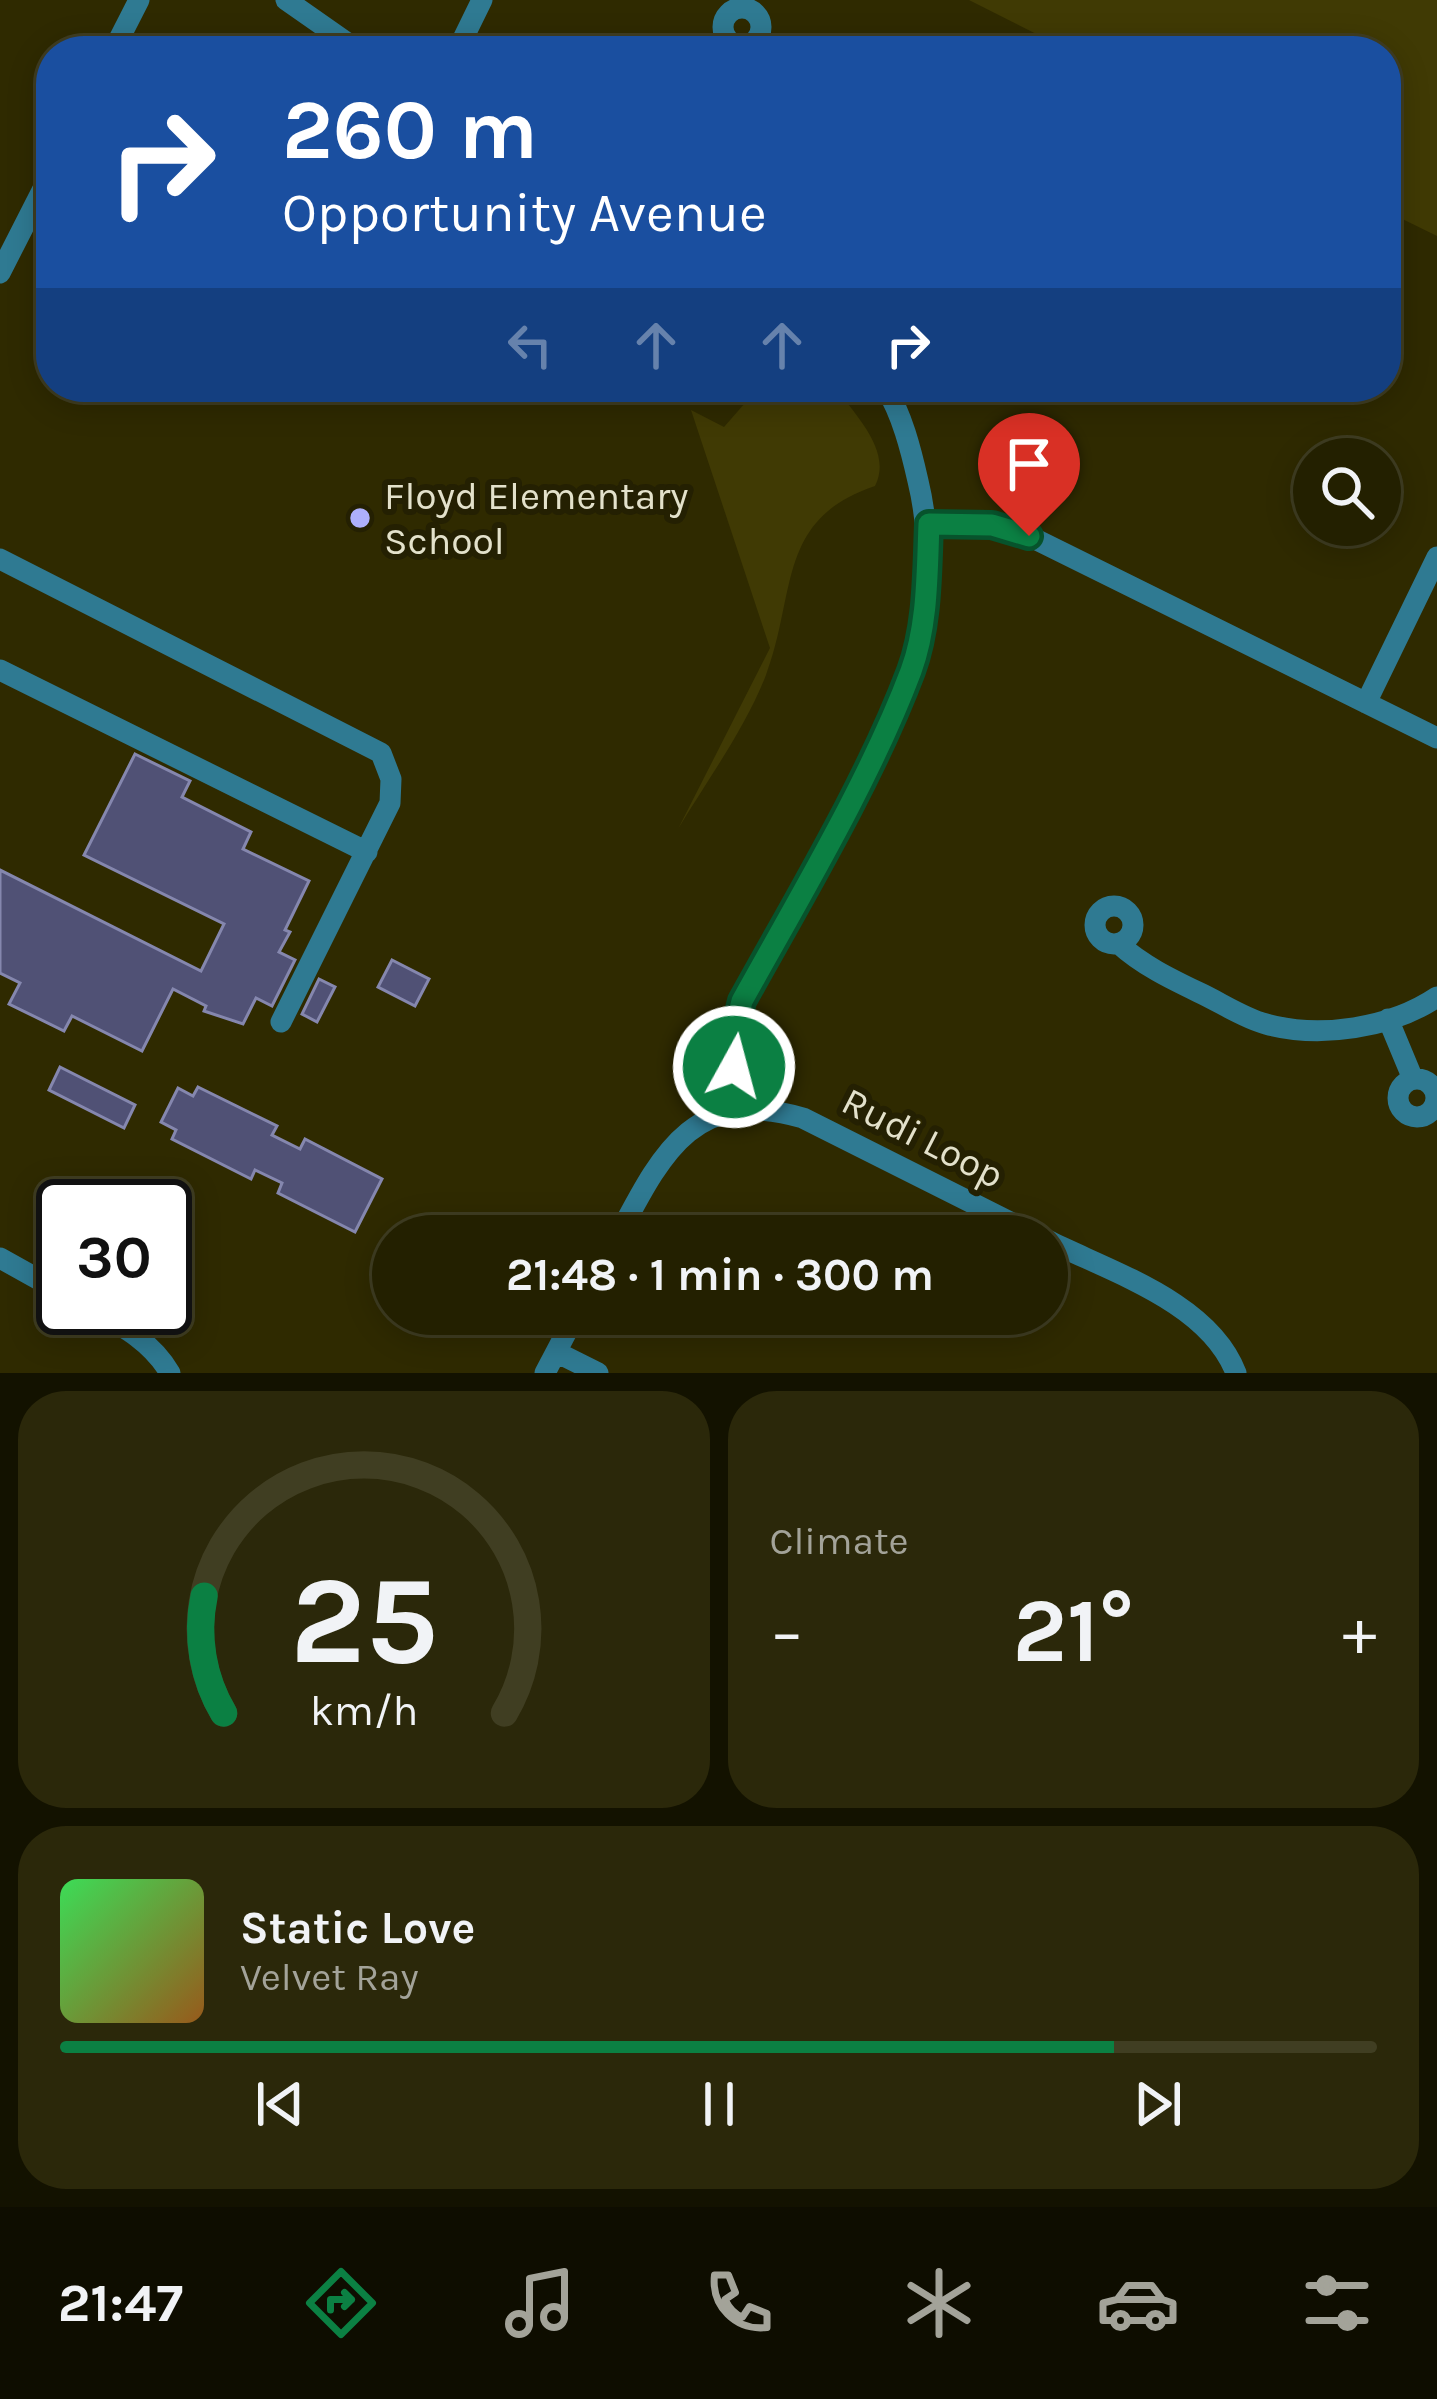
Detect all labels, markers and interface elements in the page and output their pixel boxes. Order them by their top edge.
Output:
text: 260 m [282,81,538,179]
icon: right [84,84,240,240]
text: Opportunity Avenue [282,181,767,245]
icon: left [497,312,563,378]
icon: ahead [623,312,689,378]
icon: ahead [749,312,815,378]
icon: right [875,312,941,378]
pin [978,413,1080,536]
icon: arrive [996,431,1062,497]
map controls [1293,438,1401,546]
button: search [1293,438,1401,546]
place label: Floyd Elementary School [384,473,689,564]
marker: Floyd Elementary School [347,505,373,531]
position arrow [671,1004,797,1130]
street label: Rudi Loop [835,1078,1011,1198]
speed limit sign: 30 [36,1179,192,1335]
text: 21:48 · 1 min · 300 m [506,1249,934,1301]
text: Climate [770,1518,909,1564]
text: 25 [290,1548,438,1693]
text: 21° [1012,1578,1134,1684]
text: − [770,1593,804,1671]
text: + [1342,1593,1377,1671]
text: km/h [309,1685,418,1735]
text: Static Love [240,1902,475,1954]
text: Velvet Ray [240,1954,419,2000]
icon: previous [247,2071,313,2137]
icon: pause [686,2071,752,2137]
icon: next [1125,2071,1191,2137]
icon: directions [299,2261,383,2345]
icon: music [498,2261,582,2345]
icon: phone [697,2261,781,2345]
icon: climate [897,2261,981,2345]
icon: car [1096,2261,1180,2345]
icon: filters [1295,2261,1379,2345]
text: 21:47 [58,2271,183,2335]

